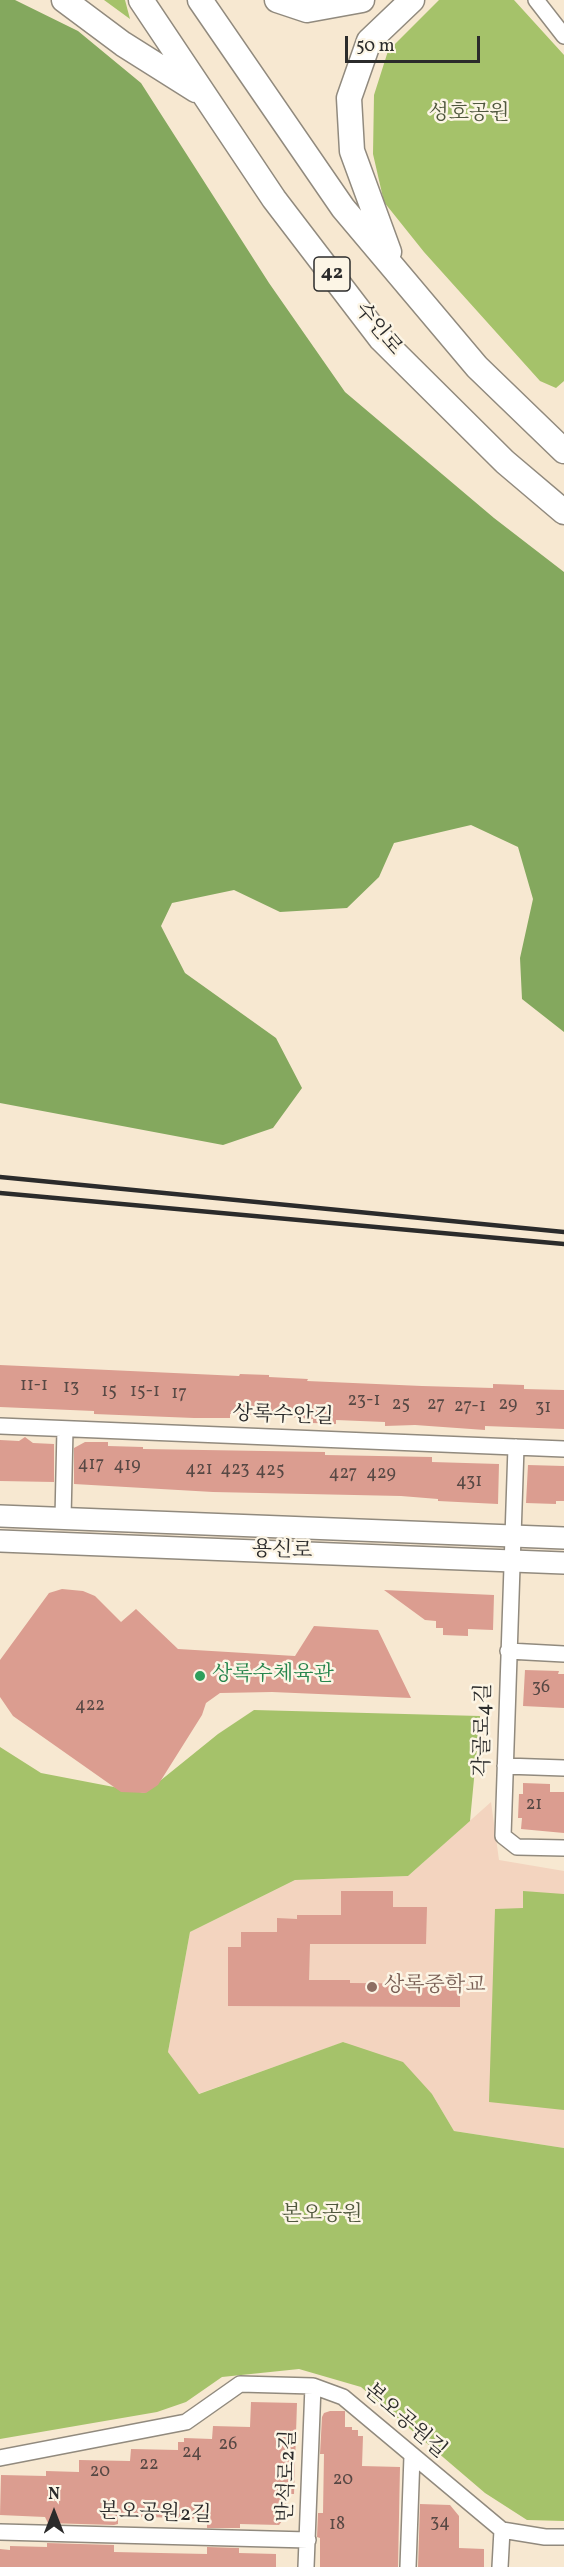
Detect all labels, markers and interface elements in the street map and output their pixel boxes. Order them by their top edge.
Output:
scale bar [348,24,483,62]
text: 50 m [356,34,395,59]
park label: 성호공원 [428,102,510,128]
road number: 42 [314,257,350,291]
street label: 수인로 [348,299,406,361]
house number: 11-1 [20,1376,48,1398]
house number: 13 [63,1378,79,1400]
house number: 15 [101,1382,117,1404]
house number: 15-1 [130,1382,160,1404]
house number: 17 [171,1384,187,1406]
house number: 23-1 [348,1391,380,1413]
house number: 25 [392,1395,410,1417]
house number: 27 [427,1395,445,1417]
house number: 29 [499,1395,517,1417]
house number: 27-1 [454,1397,486,1419]
house number: 31 [535,1398,551,1420]
street label: 상록수안길 [232,1403,334,1431]
house number: 417 [78,1455,104,1477]
house number: 419 [113,1456,141,1478]
house number: 421 [185,1460,213,1482]
house number: 423 [220,1460,250,1482]
house number: 425 [255,1461,285,1483]
house number: 427 [329,1464,357,1486]
house number: 429 [366,1464,396,1486]
house number: 431 [456,1472,482,1494]
street label: 용신로 [251,1538,313,1566]
place label: 상록수체육관 [212,1663,334,1689]
marker: 상록수체육관 [193,1669,207,1683]
house number: 36 [532,1678,550,1700]
street label: 각골로4길 [472,1683,498,1777]
house number: 422 [75,1696,105,1718]
house number: 21 [526,1795,542,1817]
place label: 상록중학교 [384,1974,485,2000]
marker: 상록중학교 [365,1980,379,1994]
park label: 본오공원 [281,2203,363,2229]
street label: 본오공원길 [357,2379,451,2465]
street label: 반석로2길 [275,2429,303,2523]
house number: 26 [219,2435,237,2457]
house number: 24 [182,2443,202,2465]
house number: 22 [139,2455,159,2477]
house number: 20 [90,2462,110,2484]
house number: 20 [333,2470,353,2492]
north arrow [24,2483,84,2543]
text: N [48,2484,60,2506]
street label: 본오공원2길 [98,2500,212,2530]
house number: 34 [430,2513,450,2535]
house number: 18 [329,2515,345,2537]

